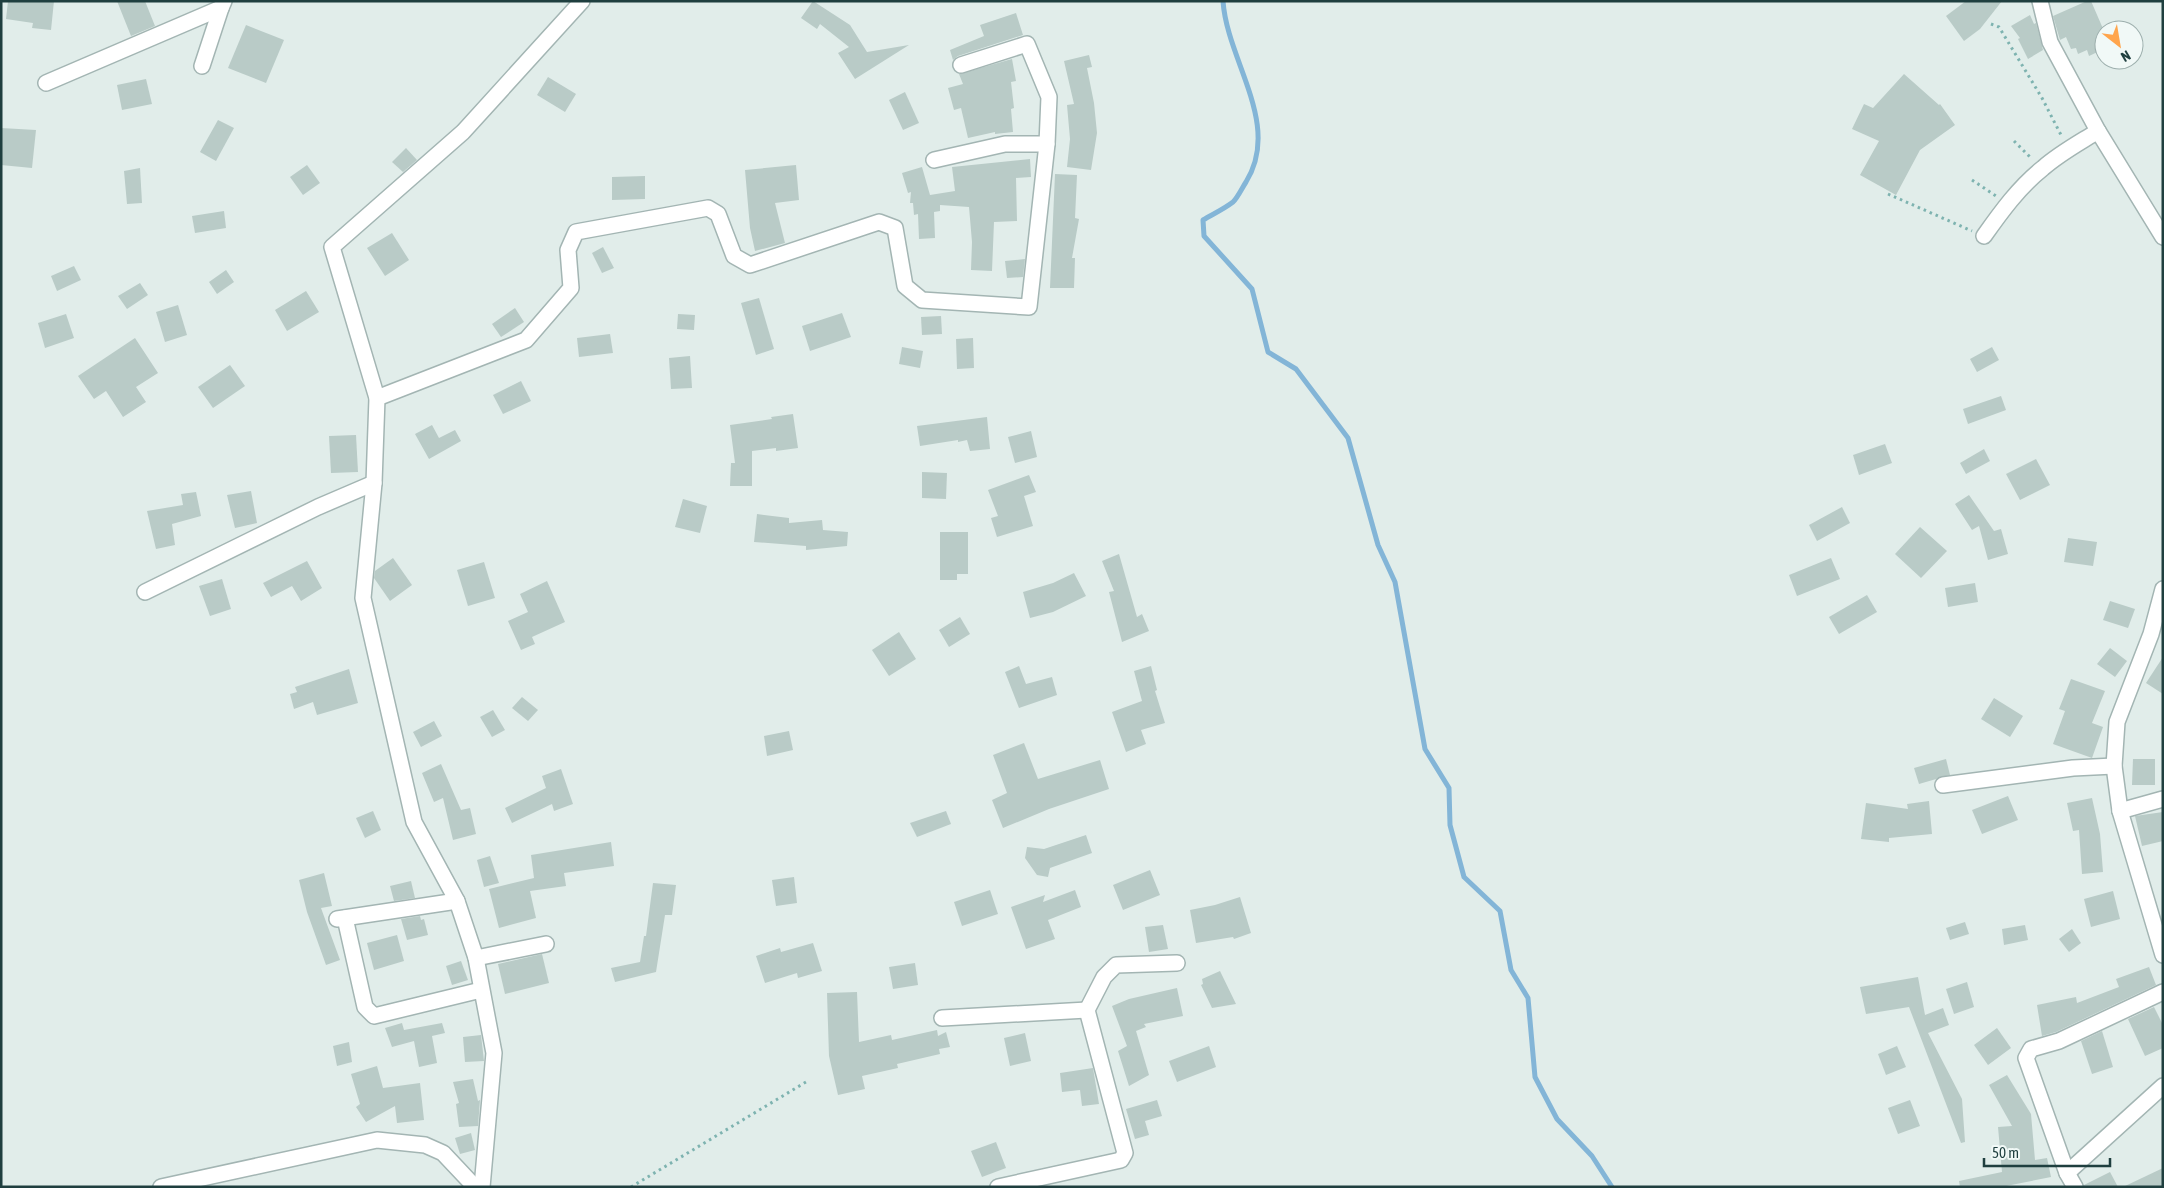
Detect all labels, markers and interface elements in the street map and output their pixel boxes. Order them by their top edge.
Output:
north arrow [2094,20,2144,70]
text: N [2118,47,2133,65]
scale bar [1984,1136,2110,1168]
text: 50 m [1992,1144,2019,1161]

